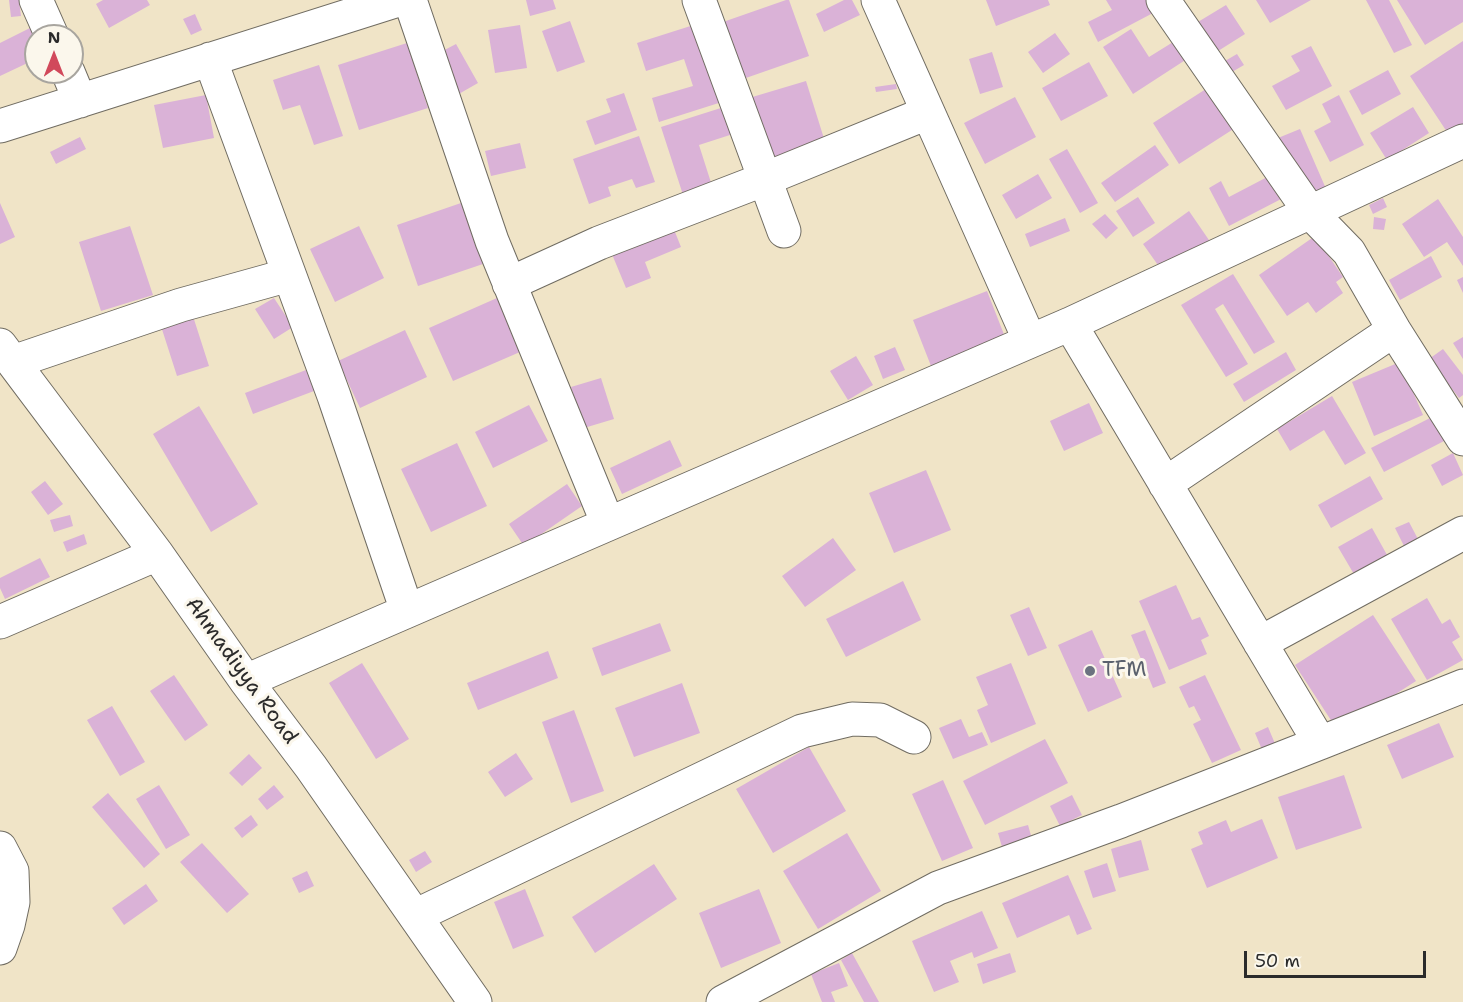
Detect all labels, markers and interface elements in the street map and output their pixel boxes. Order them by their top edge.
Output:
north arrow [24,24,84,84]
text: N [48,27,60,48]
street label: Ahmadiyya Road [179,593,303,749]
place label: TFM [1102,658,1146,684]
marker: TFM [1083,664,1097,678]
scale bar [1247,939,1428,977]
text: 50 m [1255,949,1300,973]

